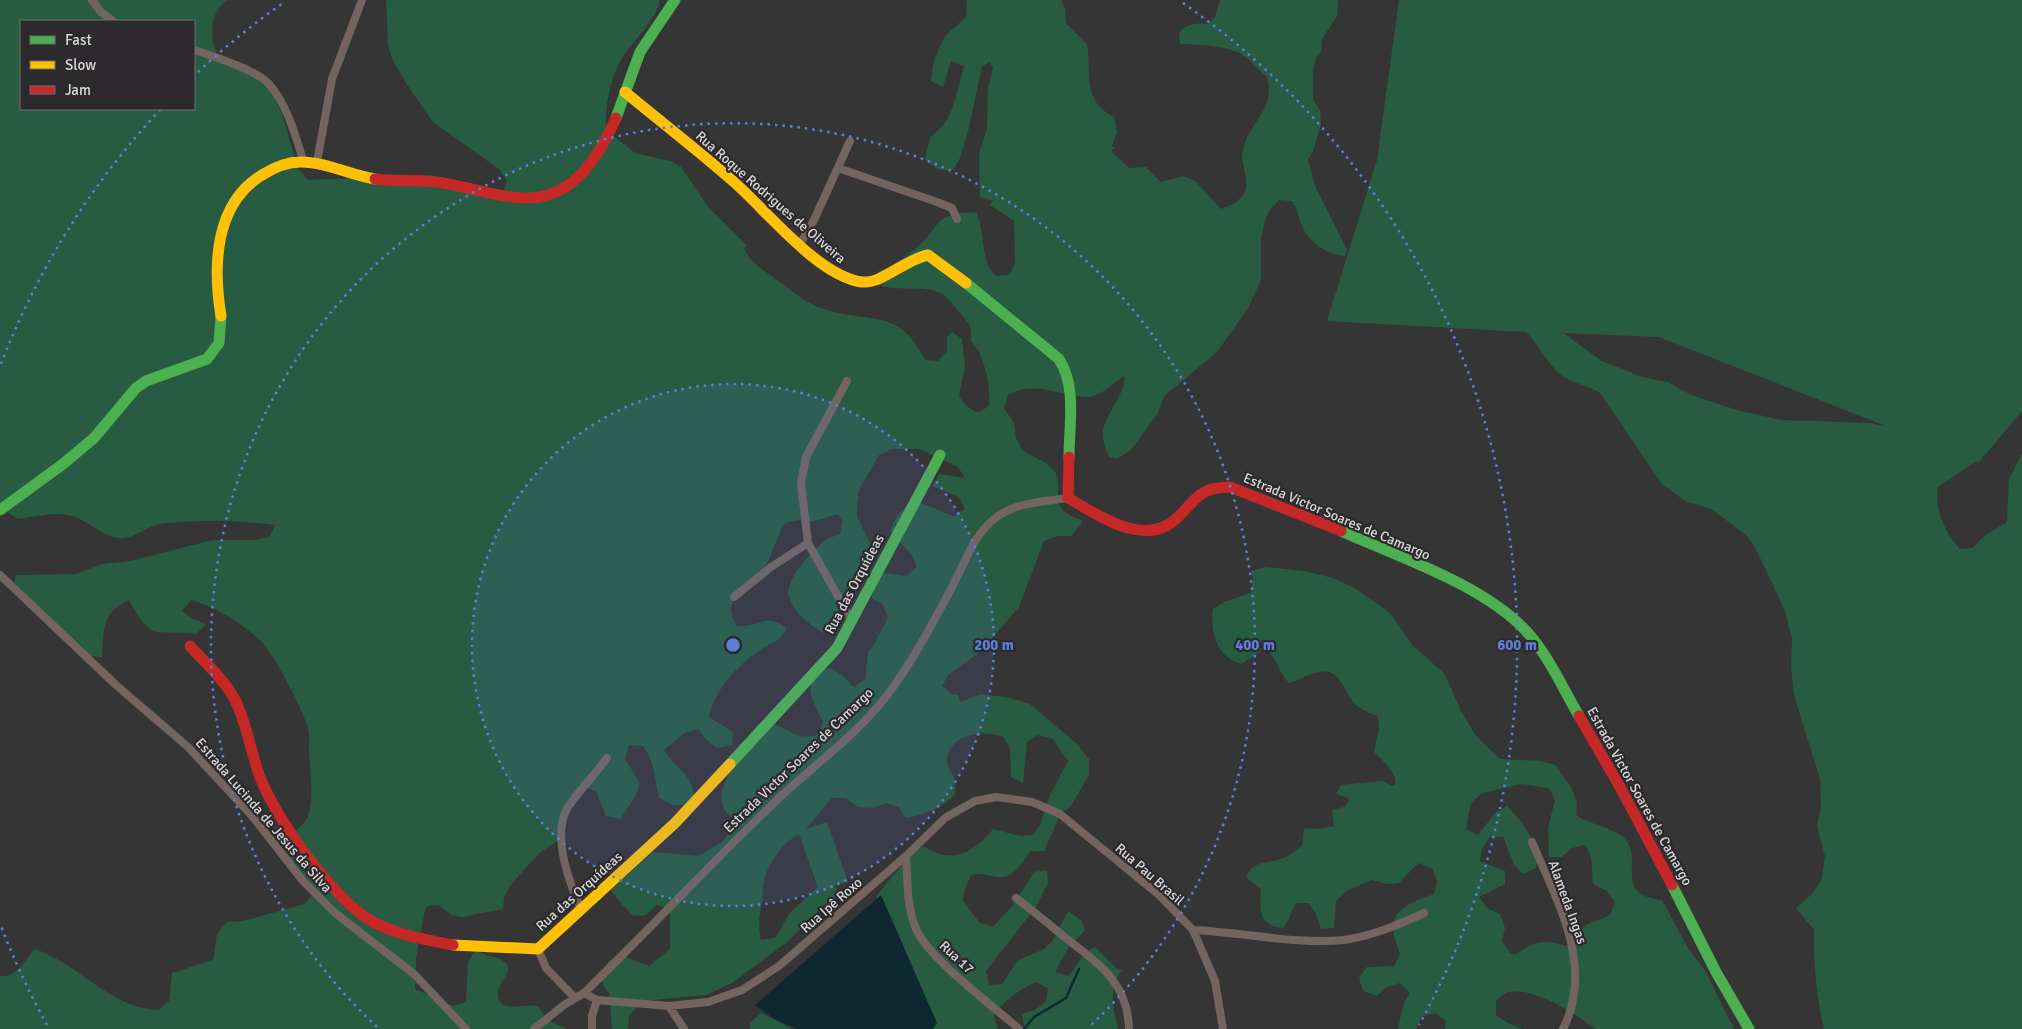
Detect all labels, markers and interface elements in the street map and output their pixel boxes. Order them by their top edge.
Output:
legend [20,20,195,110]
text: Fast [65,31,92,49]
text: Slow [65,56,96,74]
text: Jam [65,81,91,99]
street label: Rua Roque Rodrigues de Oliveira [692,128,849,267]
street label: Estrada Victor Soares de Camargo [1241,469,1433,564]
street label: Rua das Orquídeas [821,532,888,637]
centre of rings [724,636,742,654]
text: 200 m [974,636,1014,654]
text: 400 m [1235,636,1275,654]
text: 600 m [1497,636,1537,654]
street label: Estrada Victor Soares de Camargo [720,684,877,836]
street label: Estrada Victor Soares de Camargo [1583,704,1696,888]
street label: Estrada Lucinda de Jesus da Silva [192,735,335,896]
street label: Rua Pau Brasil [1112,840,1188,909]
street label: Rua das Orquídeas [533,848,626,935]
street label: Alameda Ingas [1545,858,1591,946]
street label: Rua Ipê Roxo [797,874,866,937]
street label: Rua 17 [936,937,977,978]

